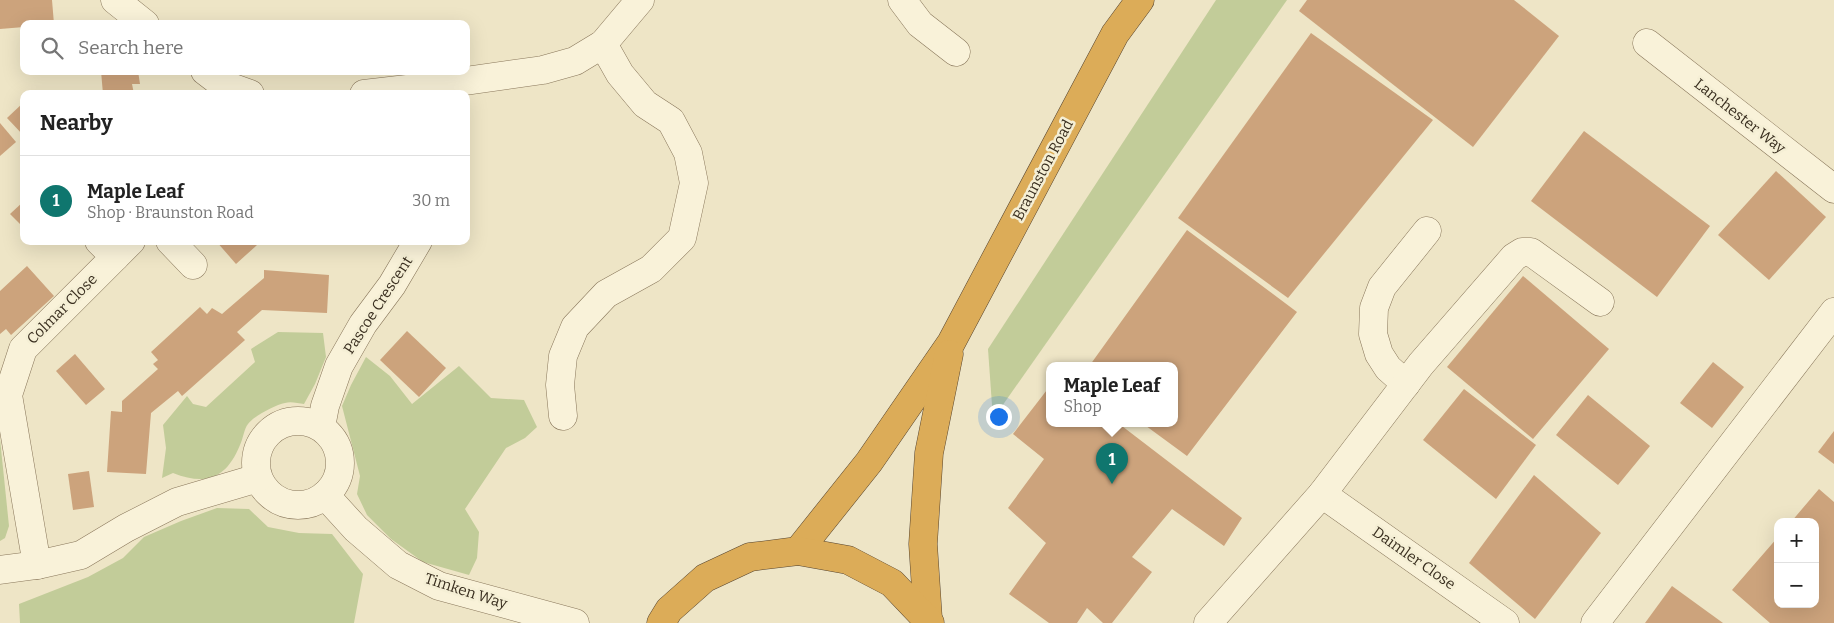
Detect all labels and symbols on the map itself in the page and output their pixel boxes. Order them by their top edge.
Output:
street label: Lanchester Way [1691,75,1789,157]
street label: Braunston Road [1009,117,1077,223]
street label: Pascoe Crescent [340,252,417,357]
street label: Colmar Close [23,270,101,348]
your location [986,404,1012,430]
pin: 1 [1096,443,1128,484]
street label: Daimler Close [1369,523,1459,593]
street label: Timken Way [422,569,510,613]

